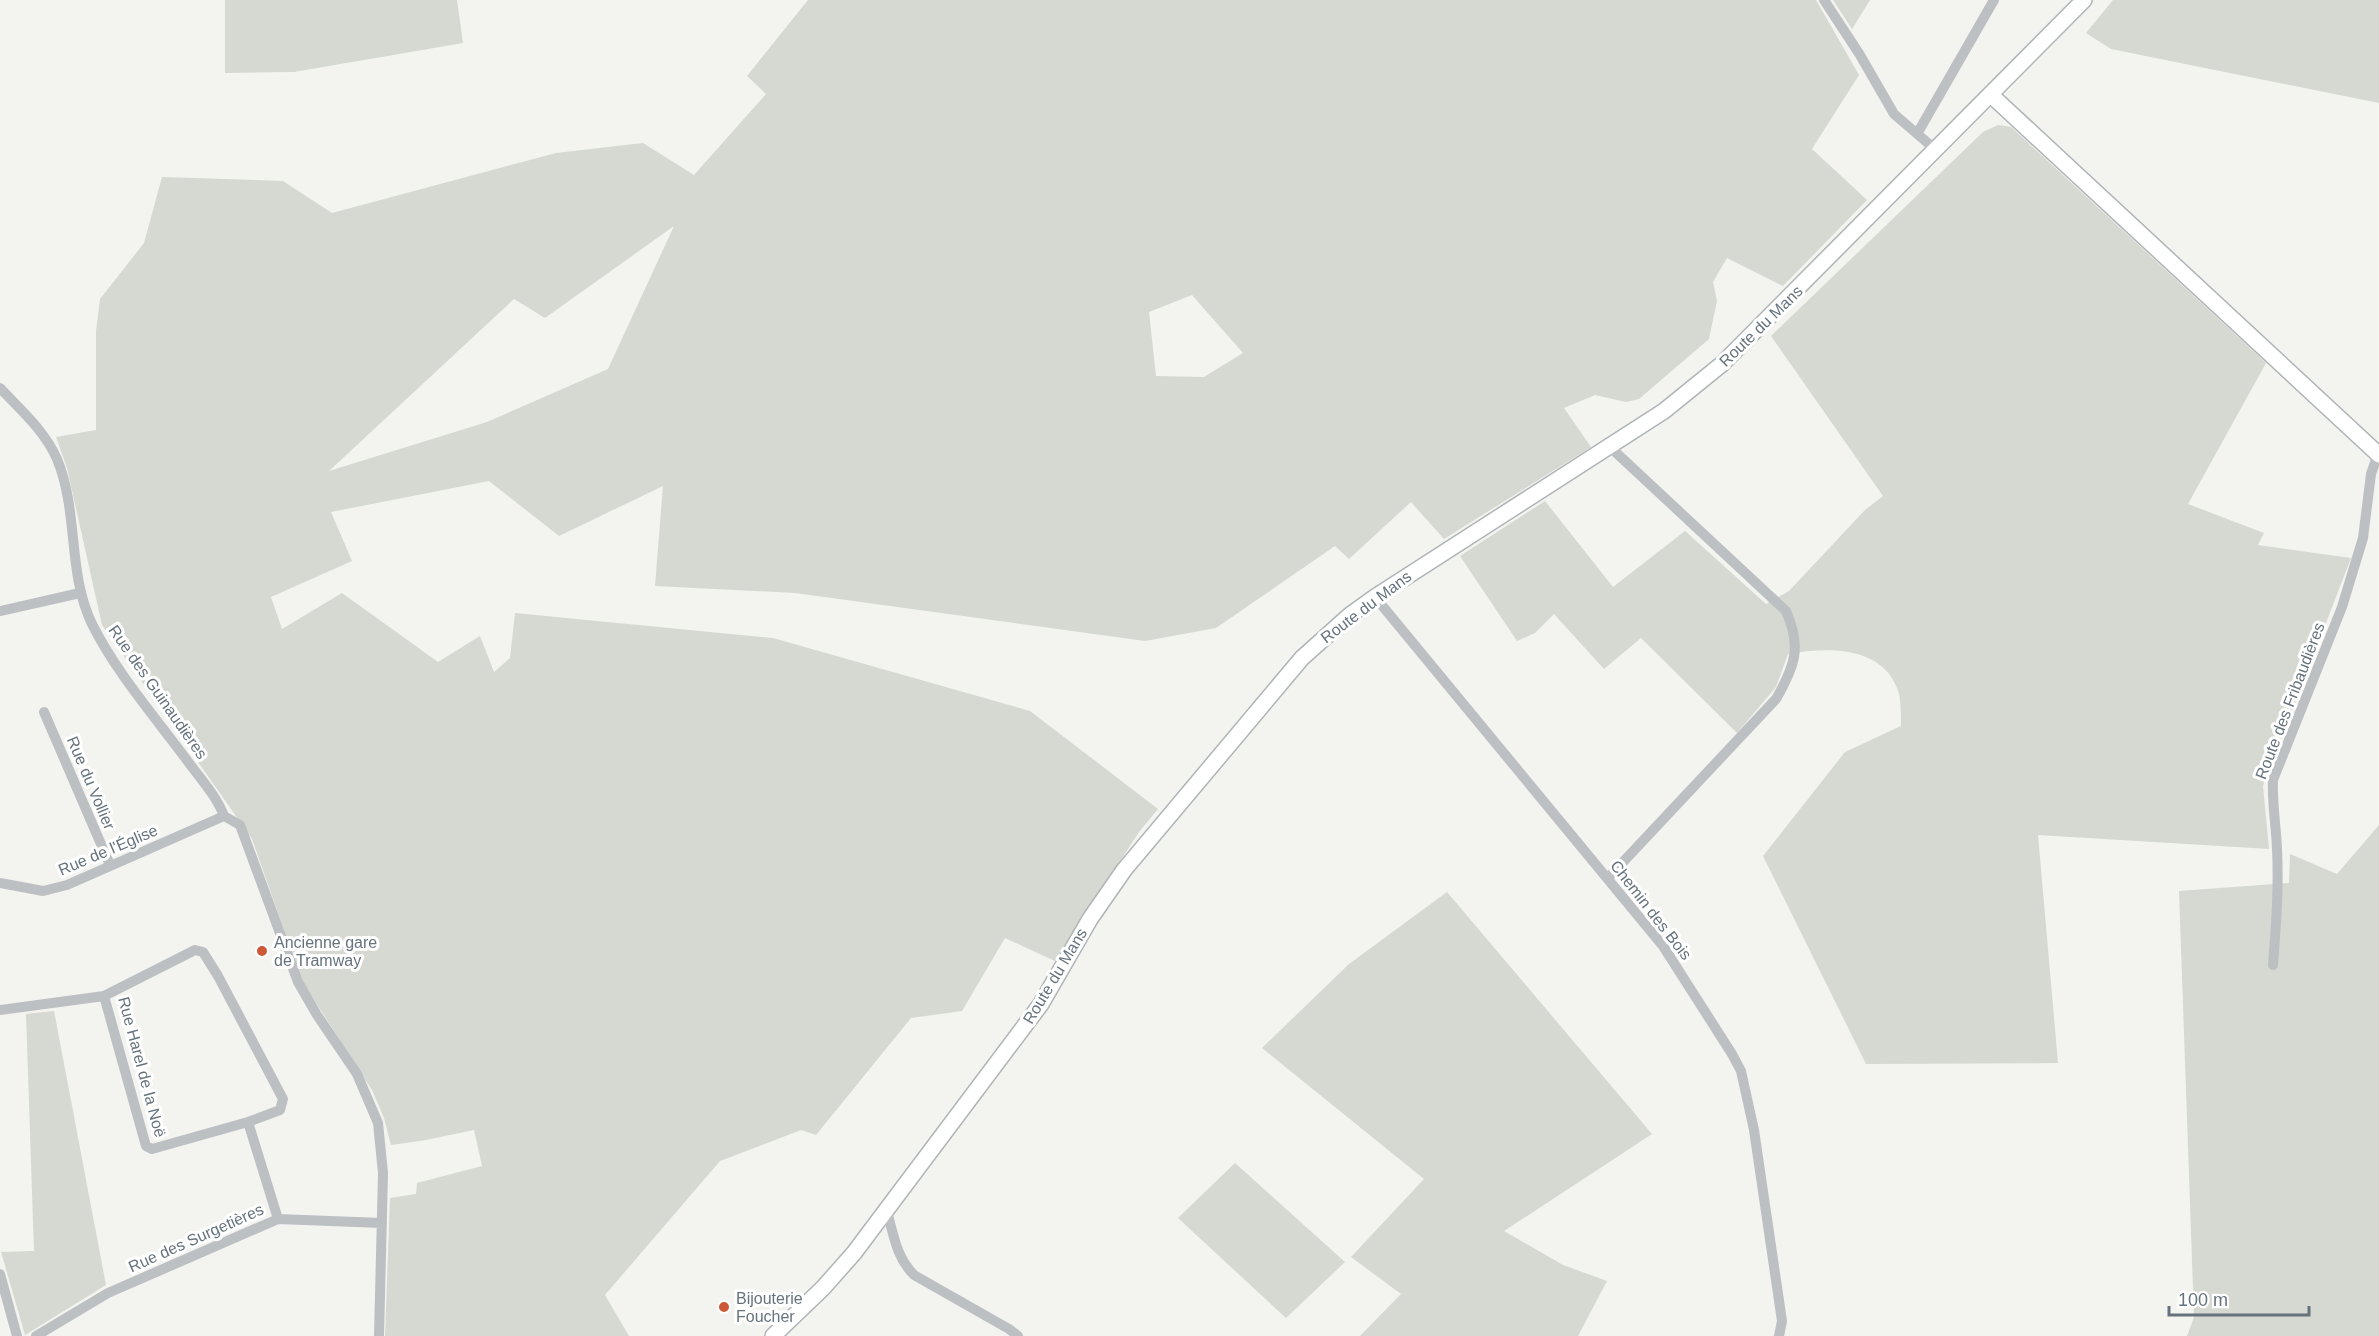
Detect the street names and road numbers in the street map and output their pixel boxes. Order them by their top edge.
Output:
street label: Route du Mans [1716,282,1806,370]
street label: Route du Mans [1318,568,1414,646]
street label: Route des Fribaudières [2252,620,2328,782]
street label: Rue des Guinaudières [105,622,211,762]
street label: Rue du Vollier [64,734,119,833]
street label: Rue de l'Église [55,820,160,879]
street label: Chemin des Bois [1607,857,1695,963]
street label: Route du Mans [1020,925,1090,1027]
street label: Rue Harel de la Noë [115,995,169,1139]
street label: Rue des Surgetières [126,1201,266,1275]

